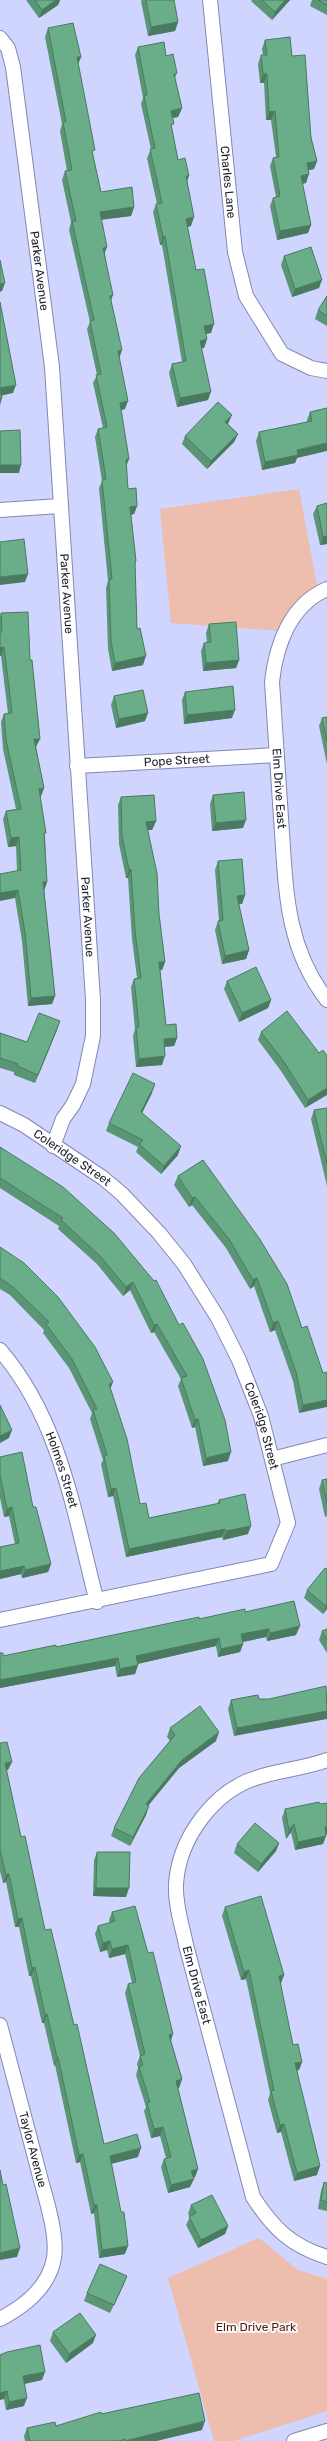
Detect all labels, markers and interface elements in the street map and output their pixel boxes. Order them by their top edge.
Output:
street label: Charles Lane [218,145,239,219]
street label: Parker Avenue [27,230,52,312]
street label: Parker Avenue [57,553,76,634]
street label: Elm Drive East [269,748,289,829]
street label: Pope Street [143,752,211,769]
street label: Parker Avenue [78,876,97,958]
street label: Coleridge Street [31,1126,114,1189]
street label: Coleridge Street [241,1380,281,1471]
street label: Holmes Street [43,1430,81,1510]
street label: Elm Drive East [180,1945,214,2026]
street label: Taylor Avenue [16,2110,50,2189]
park label: Elm Drive Park [216,2320,297,2334]

